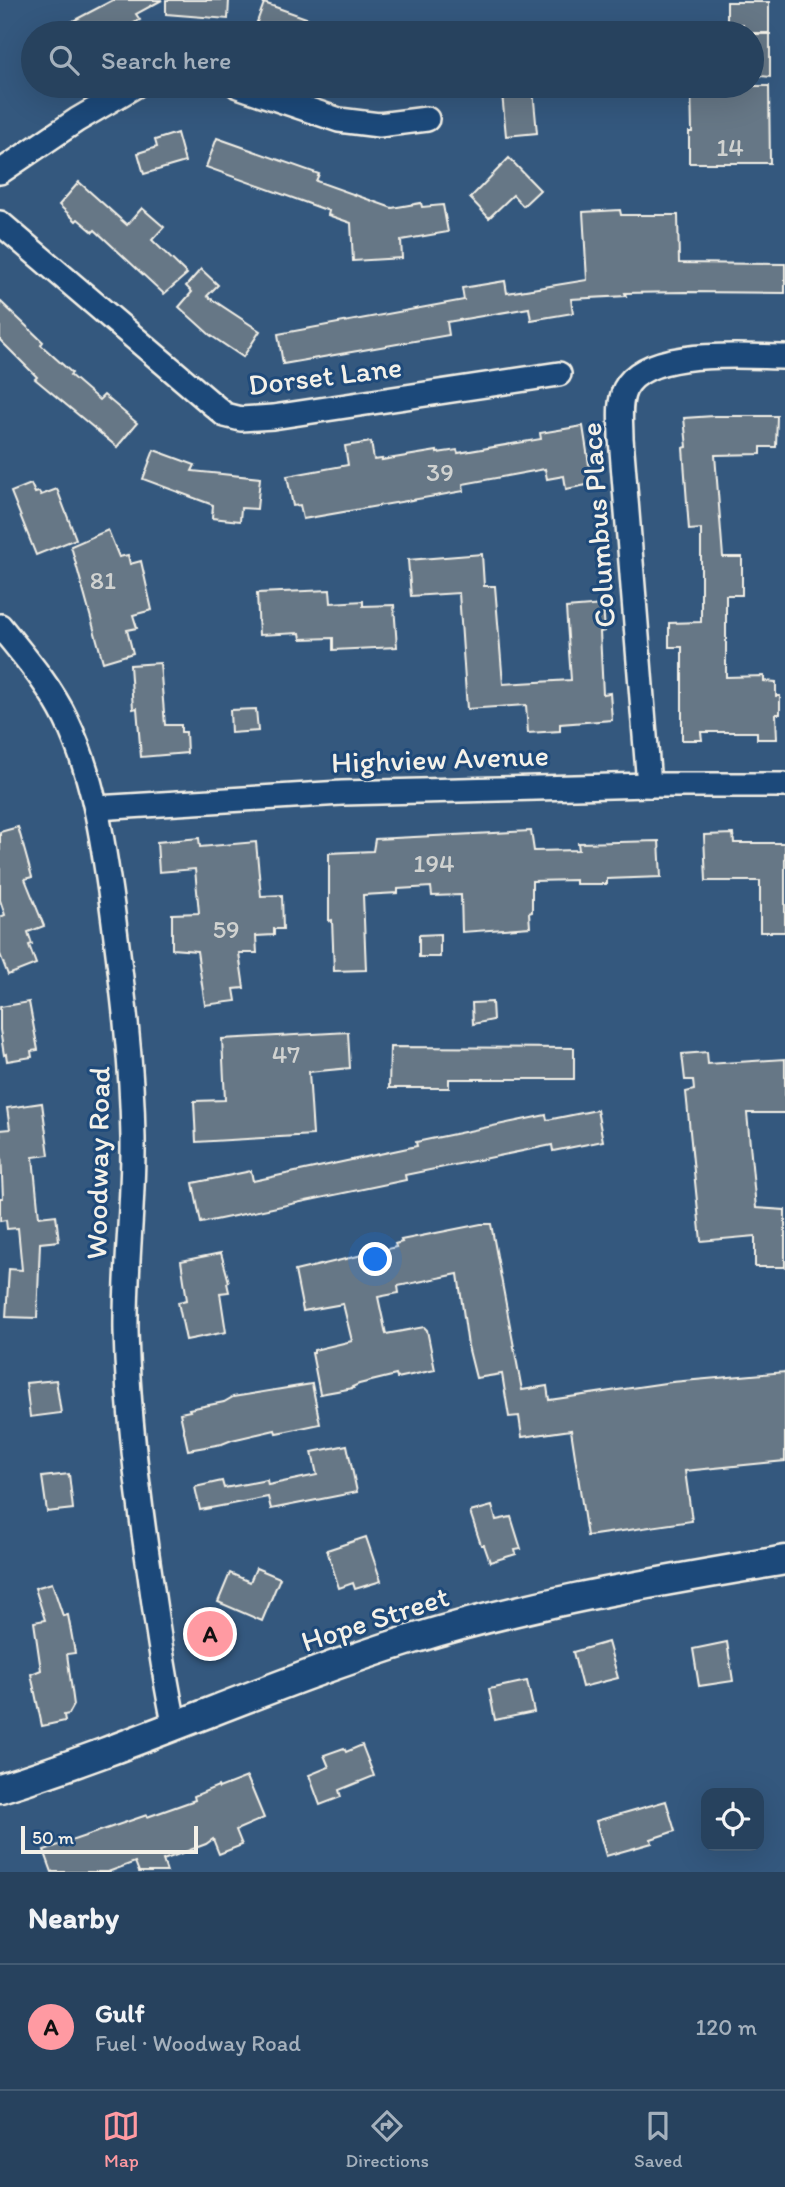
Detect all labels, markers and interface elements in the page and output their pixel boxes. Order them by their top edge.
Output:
search box [21,21,764,98]
icon: search [45,41,83,79]
text: Search here [101,44,231,76]
house number: 14 [716,131,744,163]
street label: Dorset Lane [246,348,404,403]
street label: Columbus Place [572,421,623,629]
house number: 39 [426,456,454,488]
house number: 81 [90,564,116,596]
street label: Highview Avenue [331,736,549,781]
house number: 194 [413,847,455,879]
house number: 59 [212,913,240,945]
house number: 47 [272,1038,300,1070]
street label: Woodway Road [77,1066,118,1260]
your location [358,1242,392,1276]
street label: Hope Street [296,1577,453,1660]
pin: A [187,1608,233,1660]
map controls [701,1788,764,1851]
button: locate [701,1788,764,1851]
scale bar [21,1823,198,1855]
text: 50 m [32,1826,74,1849]
text: Nearby [28,1899,119,1936]
text: Gulf [95,1997,144,2029]
text: A [44,2013,58,2041]
text: 120 m [696,2013,757,2041]
text: Fuel · Woodway Road [95,2029,301,2057]
tab: Map [102,2107,140,2172]
tab: Directions [345,2107,429,2172]
tab: Saved [634,2107,682,2172]

